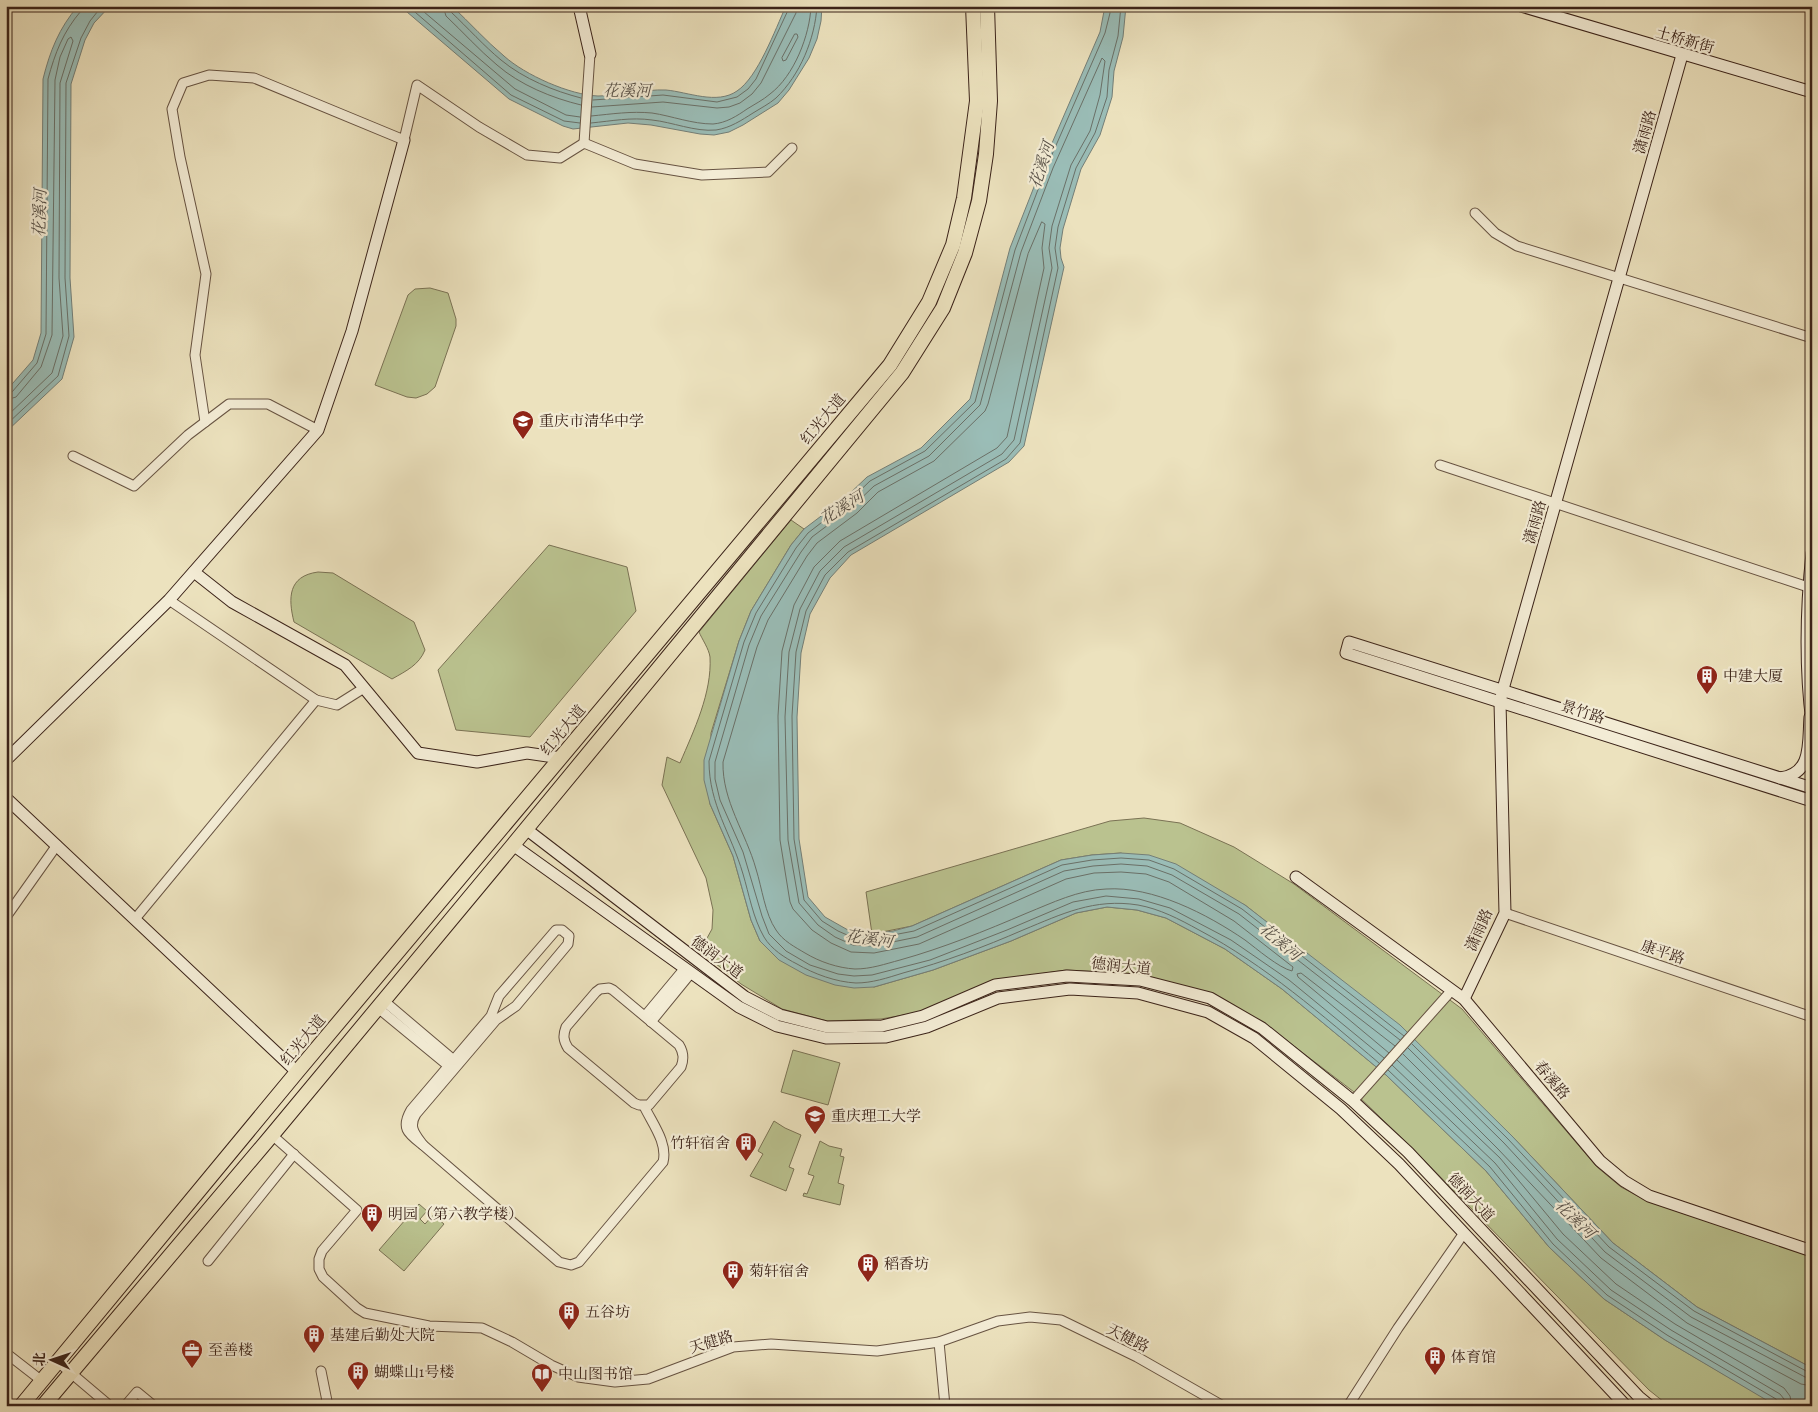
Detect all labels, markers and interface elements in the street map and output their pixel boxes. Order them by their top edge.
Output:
street label: 土桥新街 [1653,22,1717,58]
water label: 花溪河 [603,80,654,102]
street label: 潇雨路 [1629,108,1661,156]
water label: 花溪河 [1024,136,1061,191]
water label: 花溪河 [28,186,52,237]
street label: 红光大道 [796,390,850,448]
school or university icon: 重庆市清华中学 [511,409,535,440]
place label: 重庆市清华中学 [539,411,644,431]
water label: 花溪河 [816,484,871,530]
street label: 潇雨路 [1519,498,1551,546]
building icon: 中建大厦 [1695,664,1719,695]
place label: 中建大厦 [1723,666,1783,686]
street label: 景竹路 [1559,696,1607,728]
street label: 红光大道 [536,701,590,759]
street label: 潇雨路 [1461,905,1497,955]
water label: 花溪河 [1255,918,1308,968]
water label: 花溪河 [844,925,897,954]
street label: 德润大道 [687,931,747,983]
street label: 康平路 [1638,935,1688,969]
street label: 德润大道 [1090,953,1152,979]
street label: 红光大道 [276,1011,330,1069]
street label: 春溪路 [1530,1056,1574,1104]
school or university icon: 重庆理工大学 [803,1104,827,1135]
place label: 重庆理工大学 [831,1106,921,1126]
building icon: 竹轩宿舍 [734,1131,758,1162]
place label: 竹轩宿舍 [670,1133,730,1153]
street label: 德润大道 [1443,1168,1499,1226]
water label: 花溪河 [1550,1194,1602,1246]
building icon: 明园（第六教学楼） [360,1202,384,1233]
place label: 明园（第六教学楼） [388,1204,523,1224]
building icon: 稻香坊 [856,1252,880,1283]
place label: 稻香坊 [884,1254,929,1274]
building icon: 菊轩宿舍 [721,1259,745,1290]
place label: 菊轩宿舍 [749,1261,809,1281]
building icon: 五谷坊 [557,1300,581,1331]
place label: 五谷坊 [585,1302,630,1322]
street label: 天健路 [1103,1319,1153,1357]
building icon: 基建后勤处大院 [302,1323,326,1354]
place label: 基建后勤处大院 [330,1325,435,1345]
street label: 天健路 [687,1326,735,1358]
north arrow [28,1334,78,1384]
office icon: 至善楼 [180,1338,204,1369]
place label: 至善楼 [208,1340,253,1360]
building icon: 体育馆 [1423,1345,1447,1376]
place label: 体育馆 [1451,1347,1496,1367]
text: 北 [30,1352,49,1367]
building icon: 蝴蝶山1号楼 [346,1360,370,1391]
place label: 蝴蝶山1号楼 [374,1362,454,1382]
library icon: 中山图书馆 [530,1362,554,1393]
place label: 中山图书馆 [558,1364,633,1384]

